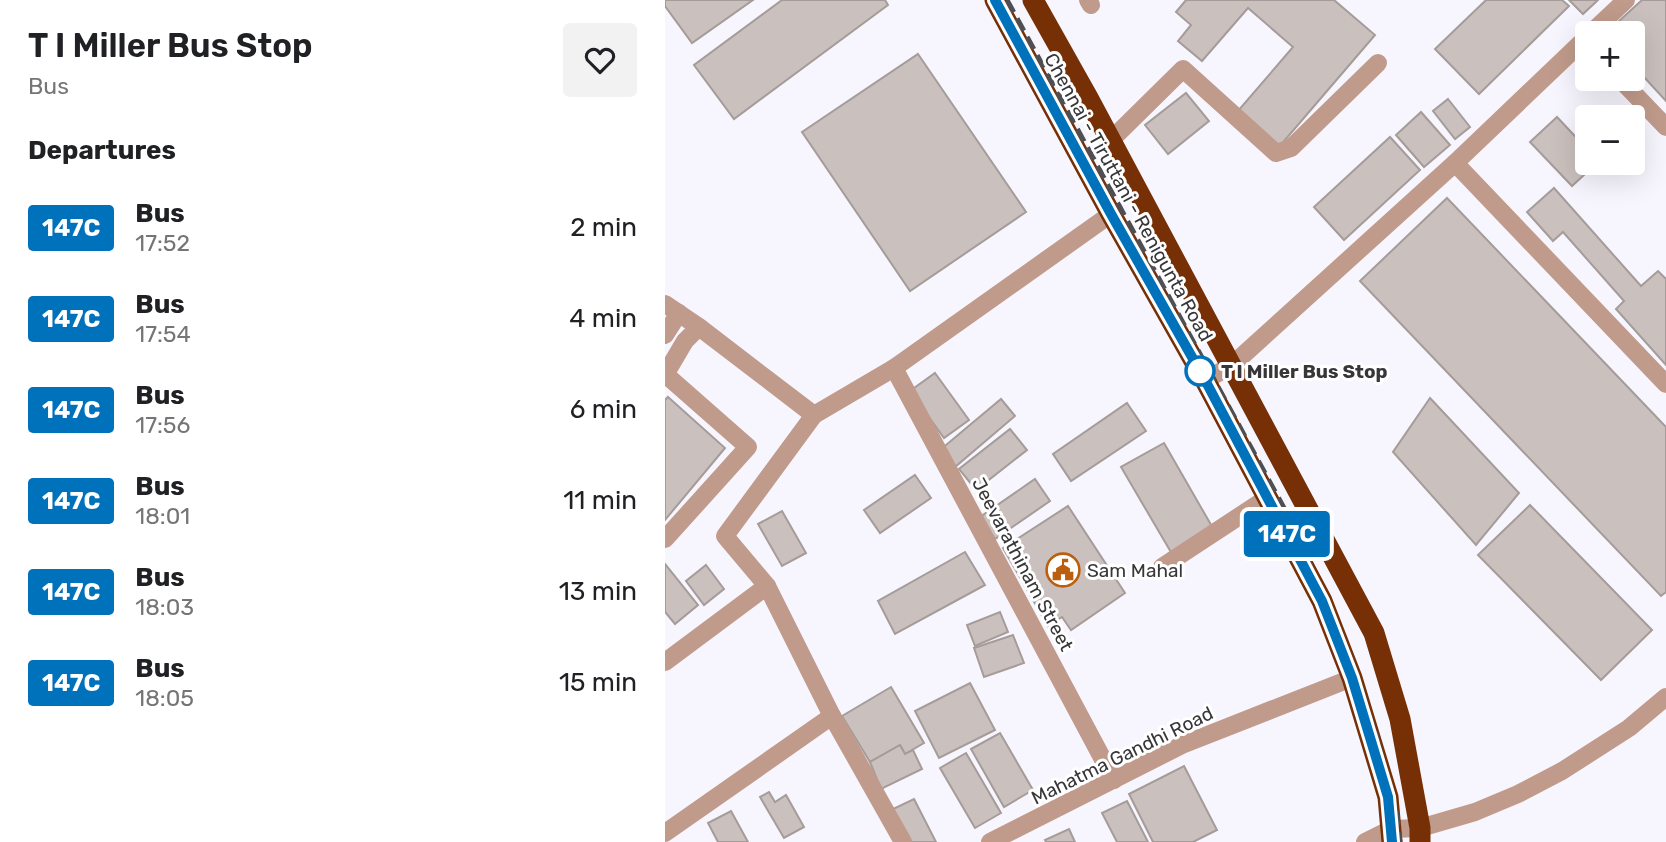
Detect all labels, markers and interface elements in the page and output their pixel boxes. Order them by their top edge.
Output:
map controls [1575,21,1645,175]
button: + [1575,21,1645,91]
button: heart [563,23,637,97]
text: T I Miller Bus Stop [28,26,313,65]
street label: Chennai - Tiruttani - Renigunta Road [1039,49,1218,345]
text: Bus [28,72,69,100]
button: − [1575,105,1645,175]
text: Departures [28,135,176,166]
text: Bus [135,198,185,229]
text: 2 min [570,212,637,243]
text: 147C [42,214,100,242]
text: 17:52 [135,229,190,257]
text: Bus [135,289,185,320]
text: 4 min [569,303,637,334]
text: 147C [42,305,100,333]
text: 17:54 [135,320,191,348]
marker: T I Miller Bus Stop [1185,356,1215,386]
place label: T I Miller Bus Stop [1221,360,1388,383]
text: Bus [135,380,185,411]
text: 6 min [570,394,637,425]
text: 147C [42,396,100,424]
text: 17:56 [135,411,190,439]
text: Bus [135,471,185,502]
street label: Jeevarathinam Street [967,474,1078,655]
text: 11 min [563,485,637,516]
text: 147C [42,487,100,515]
text: 18:01 [135,502,190,530]
line badge: 147C [1238,511,1336,557]
text: 147C [1258,520,1316,548]
public building icon: Sam Mahal [1044,551,1082,589]
place label: Sam Mahal [1087,559,1183,582]
text: Bus [135,562,185,593]
text: 13 min [559,576,637,607]
text: 147C [42,578,100,606]
text: 18:03 [135,593,194,621]
text: Bus [135,653,185,684]
text: 15 min [559,667,637,698]
text: 147C [42,669,100,697]
text: 18:05 [135,684,194,712]
street label: Mahatma Gandhi Road [1028,701,1217,809]

